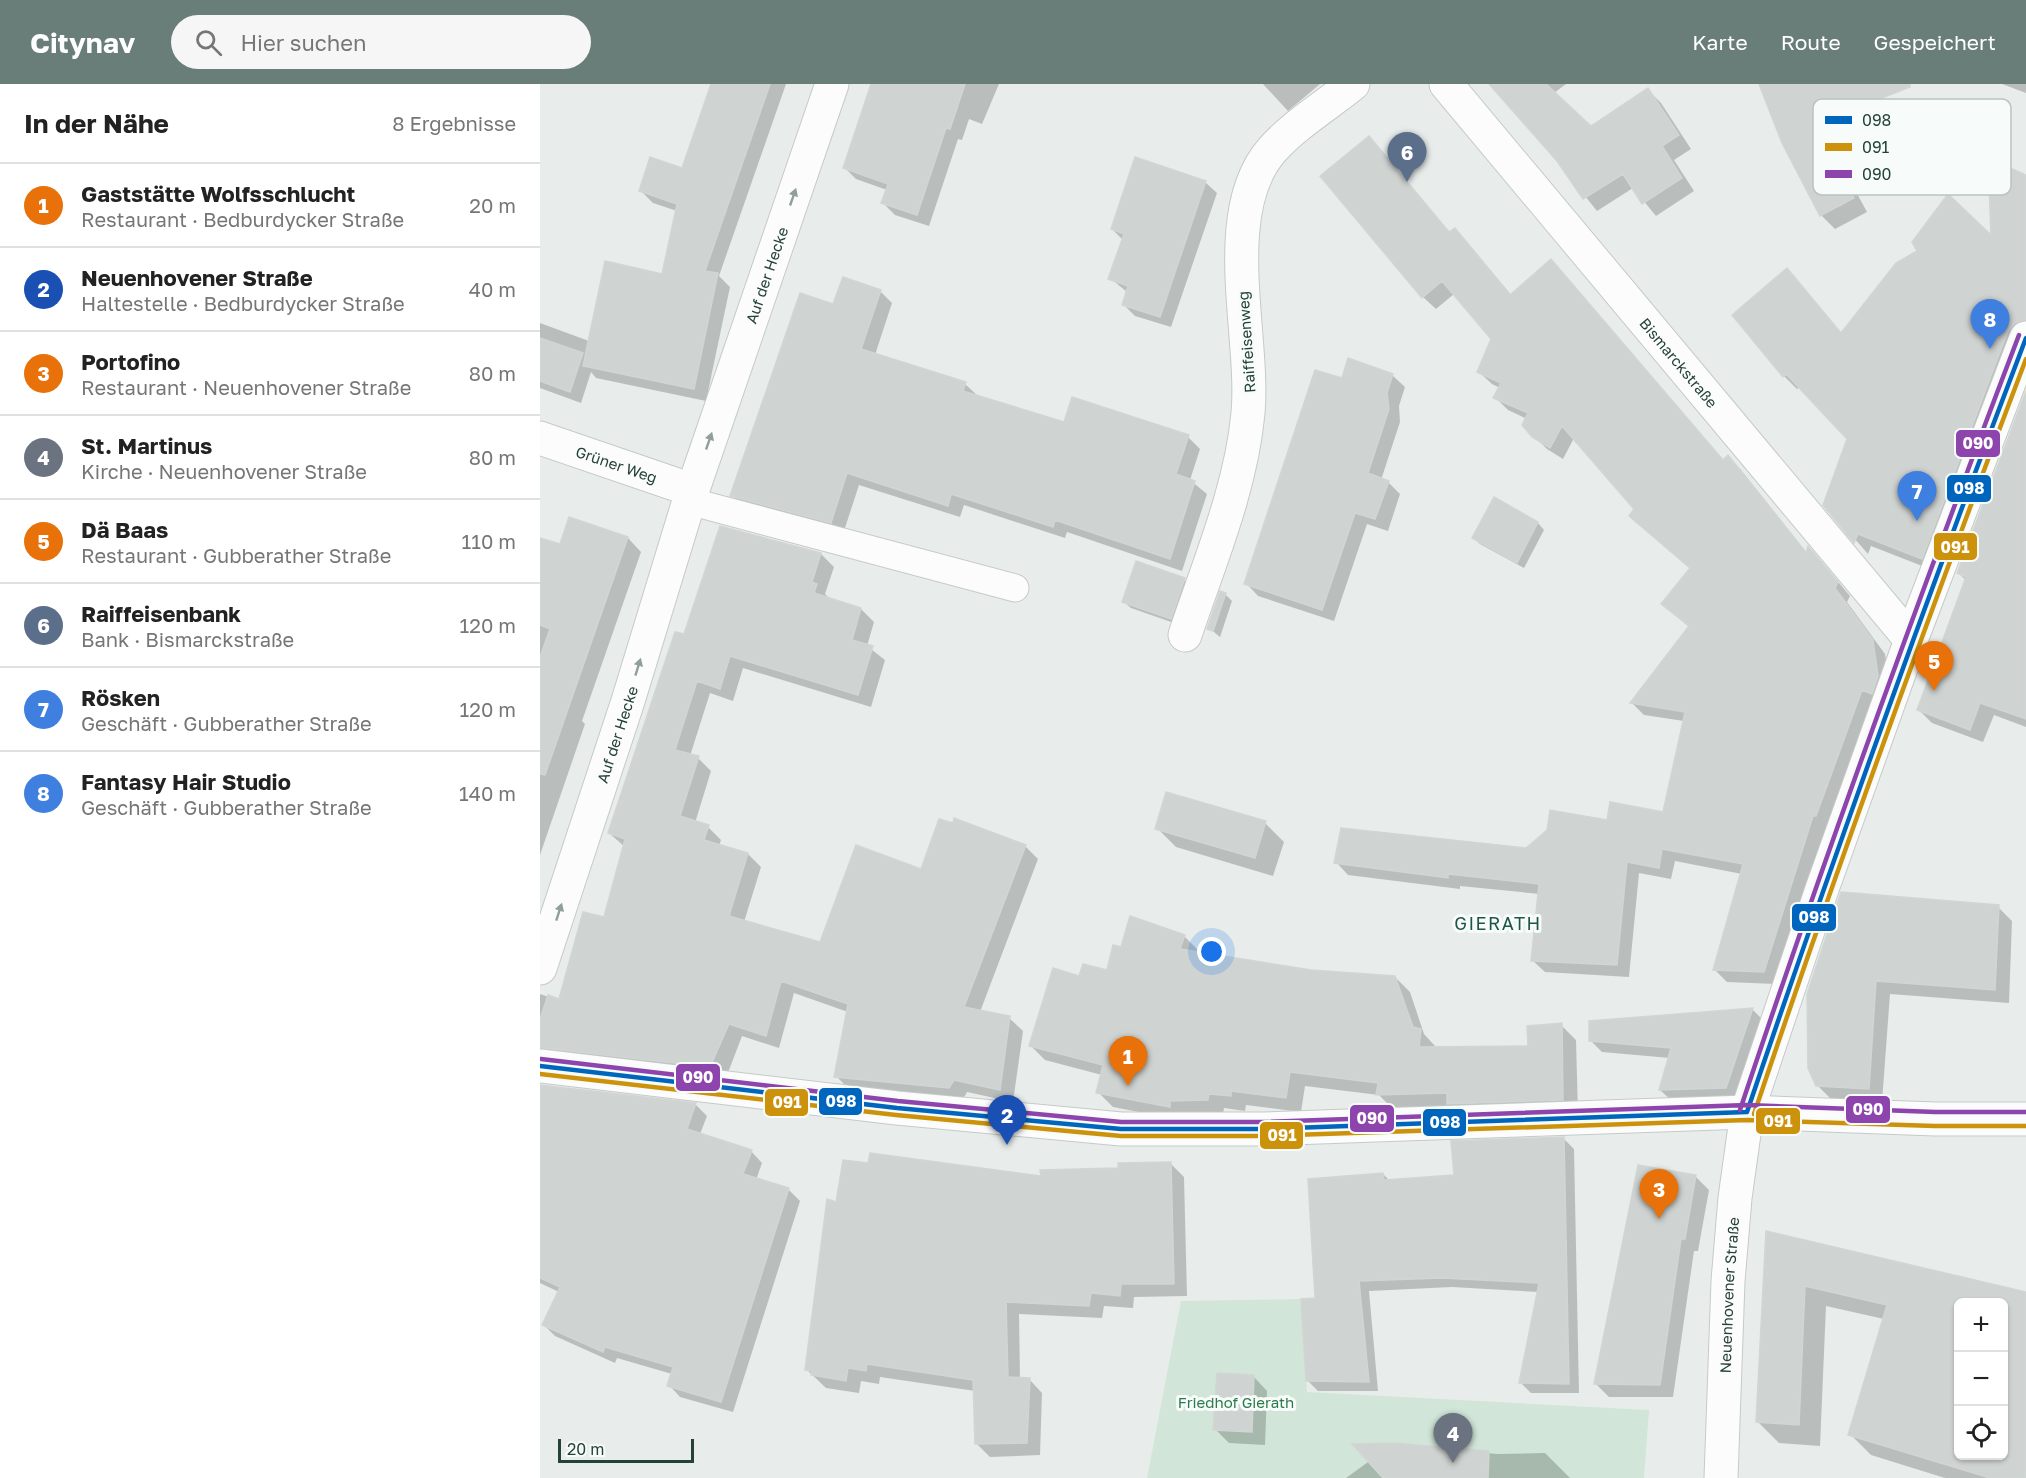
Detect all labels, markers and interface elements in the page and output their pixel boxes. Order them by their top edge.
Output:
search box [171,15,591,69]
text: Citynav [30,26,135,59]
icon: search [192,26,225,59]
text: Hier suchen [240,29,367,56]
text: Karte [1692,29,1748,55]
text: Route [1781,29,1841,55]
text: Gespeichert [1874,29,1996,55]
legend [1813,99,2011,195]
text: In der Nähe [24,108,169,139]
text: 098 [1862,110,1891,130]
text: 8 Ergebnisse [392,111,516,135]
pin: 6 [1388,132,1426,182]
text: 091 [1862,137,1890,157]
text: 090 [1862,164,1892,184]
text: Gaststätte Wolfsschlucht [81,180,355,207]
one-way arrow [789,188,799,206]
text: 1 [38,193,49,217]
text: 20 m [469,193,516,217]
text: Restaurant · Bedburdycker Straße [81,207,404,231]
street label: Auf der Hecke [742,224,791,326]
text: Neuenhovener Straße [81,264,313,291]
text: 2 [37,277,50,301]
text: 40 m [469,277,516,301]
text: Haltestelle · Bedburdycker Straße [81,291,405,315]
street label: Raiffeisenweg [1233,291,1259,393]
pin: 8 [1970,300,2010,349]
street label: Bismarckstraße [1636,314,1722,411]
text: Portofino [81,348,180,375]
text: 3 [37,361,50,385]
text: 80 m [469,361,516,385]
text: Restaurant · Neuenhovener Straße [81,375,411,399]
line badge: 090 [1955,429,2001,458]
text: St. Martinus [81,432,212,459]
one-way arrow [705,432,715,450]
text: 090 [1963,433,1993,453]
street label: Grüner Weg [574,442,660,486]
text: 4 [37,445,50,469]
text: 80 m [469,445,516,469]
text: Kirche · Neuenhovener Straße [81,459,367,483]
pin: 7 [1898,472,1936,521]
line badge: 098 [1946,474,1992,503]
text: 098 [1954,478,1984,498]
text: Dä Baas [81,516,168,543]
text: 5 [37,529,50,553]
text: 110 m [462,529,516,553]
line badge: 091 [1933,532,1978,561]
text: 091 [1941,537,1969,557]
text: Restaurant · Gubberather Straße [81,543,391,567]
text: Raiffeisenbank [81,600,241,627]
text: 6 [37,613,50,637]
text: 120 m [460,613,516,637]
text: Bank · Bismarckstraße [81,627,294,651]
pin: 5 [1914,642,1954,691]
one-way arrow [634,658,644,676]
street label: Auf der Hecke [593,683,641,785]
text: Rösken [81,684,160,711]
text: 7 [38,697,49,721]
text: 120 m [460,697,516,721]
text: Geschäft · Gubberather Straße [81,711,372,735]
text: Fantasy Hair Studio [81,768,291,795]
text: 8 [37,781,50,805]
text: 140 m [459,781,516,805]
text: Geschäft · Gubberather Straße [81,795,372,819]
one-way arrow [554,903,564,921]
line badge: 098 [1791,903,1837,932]
text: 098 [1799,907,1829,927]
district label: GIERATH [1454,912,1542,934]
your location [1197,937,1226,966]
pin: 1 [1108,1036,1148,1086]
line badge: 090 [675,1063,721,1092]
text: 090 [683,1067,713,1087]
line badge: 098 [818,1087,863,1116]
line badge: 091 [764,1088,809,1117]
text: 098 [826,1091,856,1111]
text: 091 [773,1092,801,1112]
line badge: 090 [1845,1095,1891,1124]
pin: 2 [988,1096,1026,1145]
text: 090 [1853,1099,1883,1119]
line badge: 090 [1349,1104,1395,1133]
line badge: 091 [1755,1107,1801,1135]
text: 090 [1357,1108,1387,1128]
line badge: 098 [1422,1108,1467,1137]
text: 091 [1764,1111,1792,1131]
text: 098 [1430,1112,1460,1132]
line badge: 091 [1259,1121,1304,1150]
text: 091 [1268,1125,1296,1145]
pin: 3 [1640,1170,1678,1219]
street label: Neuenhovener Straße [1716,1216,1742,1374]
map controls [1954,1298,2008,1460]
button: + [1954,1298,2008,1352]
button: − [1954,1352,2008,1406]
park label: Friedhof Gierath [1178,1393,1294,1411]
button: locate [1954,1406,2008,1460]
pin: 4 [1434,1414,1472,1463]
scale bar [558,1436,694,1464]
text: 20 m [567,1439,604,1459]

